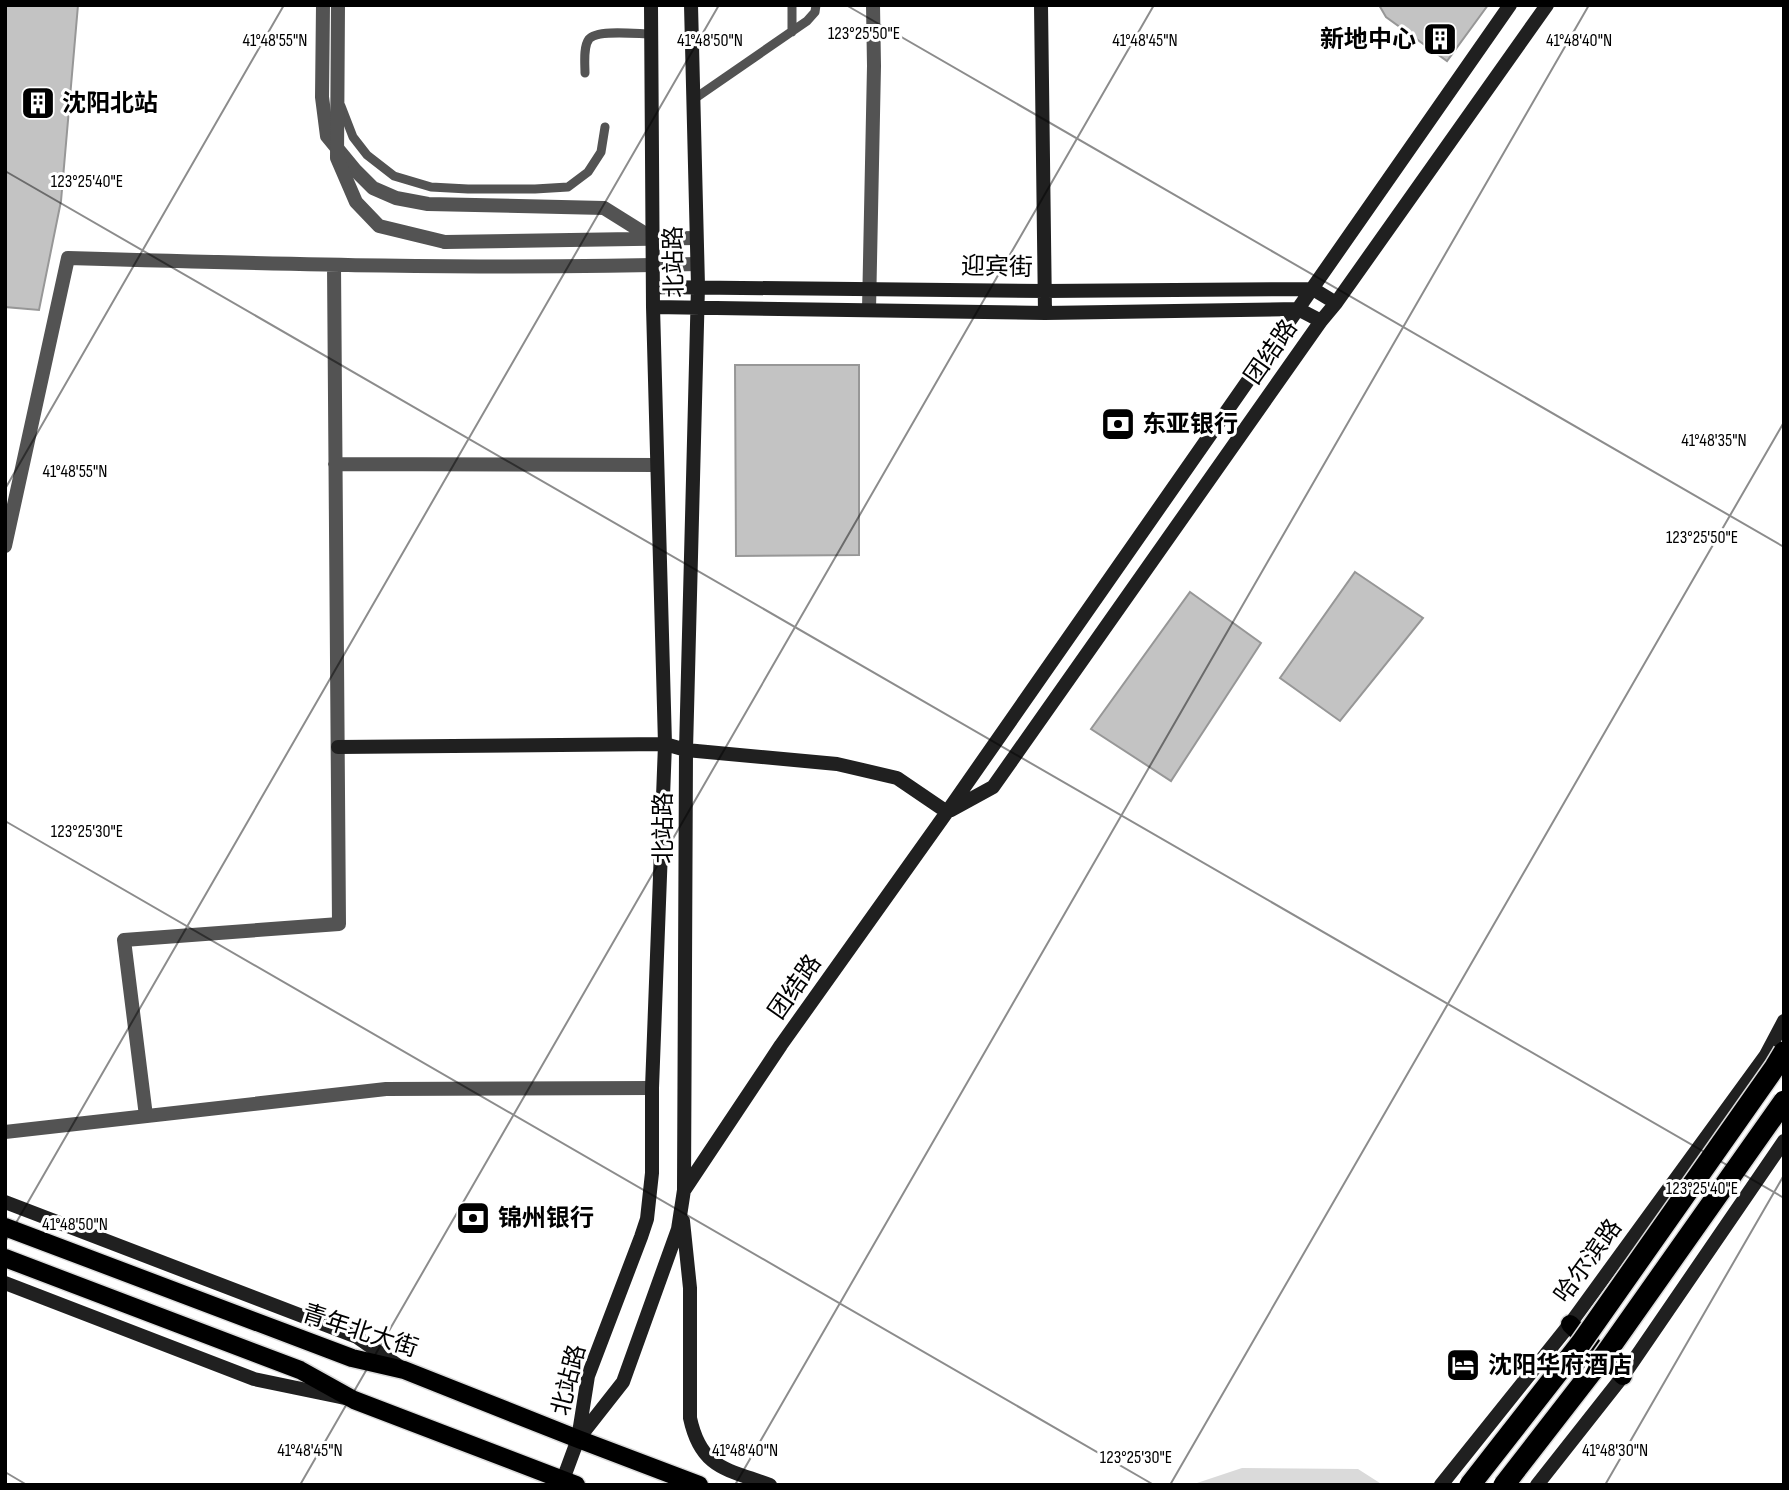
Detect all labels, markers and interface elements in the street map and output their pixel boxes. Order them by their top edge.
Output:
building icon: 新地中心 [1421,20,1459,58]
text: 123°25'50"E [828,23,900,44]
place label: 新地中心 [1320,25,1416,54]
text: 41°48'55"N [242,30,308,51]
text: 41°48'50"N [677,30,743,51]
text: 41°48'45"N [1112,30,1178,51]
text: 41°48'40"N [1546,30,1612,51]
building icon: 沈阳北站 [19,84,57,122]
place label: 沈阳北站 [62,89,158,118]
text: 123°25'40"E [51,171,123,192]
street label: 北站路 [659,226,689,298]
street label: 迎宾街 [961,252,1033,282]
street label: 团结路 [1238,314,1304,390]
bank icon: 东亚银行 [1099,405,1137,443]
place label: 东亚银行 [1142,410,1238,439]
text: 41°48'35"N [1681,430,1747,451]
text: 41°48'55"N [42,461,108,482]
text: 123°25'50"E [1666,527,1738,548]
street label: 北站路 [649,792,678,864]
text: 123°25'30"E [51,821,123,842]
street label: 团结路 [762,949,828,1025]
text: 123°25'40"E [1666,1178,1738,1199]
bank icon: 锦州银行 [454,1199,492,1237]
place label: 锦州银行 [498,1204,594,1233]
text: 41°48'50"N [42,1214,108,1235]
street label: 哈尔滨路 [1548,1214,1628,1308]
street label: 青年北大街 [298,1299,422,1363]
street label: 北站路 [546,1342,592,1418]
hotel icon: 沈阳华府酒店 [1444,1346,1482,1384]
place label: 沈阳华府酒店 [1488,1351,1632,1380]
text: 41°48'45"N [277,1440,343,1461]
text: 41°48'40"N [712,1440,778,1461]
text: 41°48'30"N [1582,1440,1648,1461]
text: 123°25'30"E [1100,1447,1172,1468]

